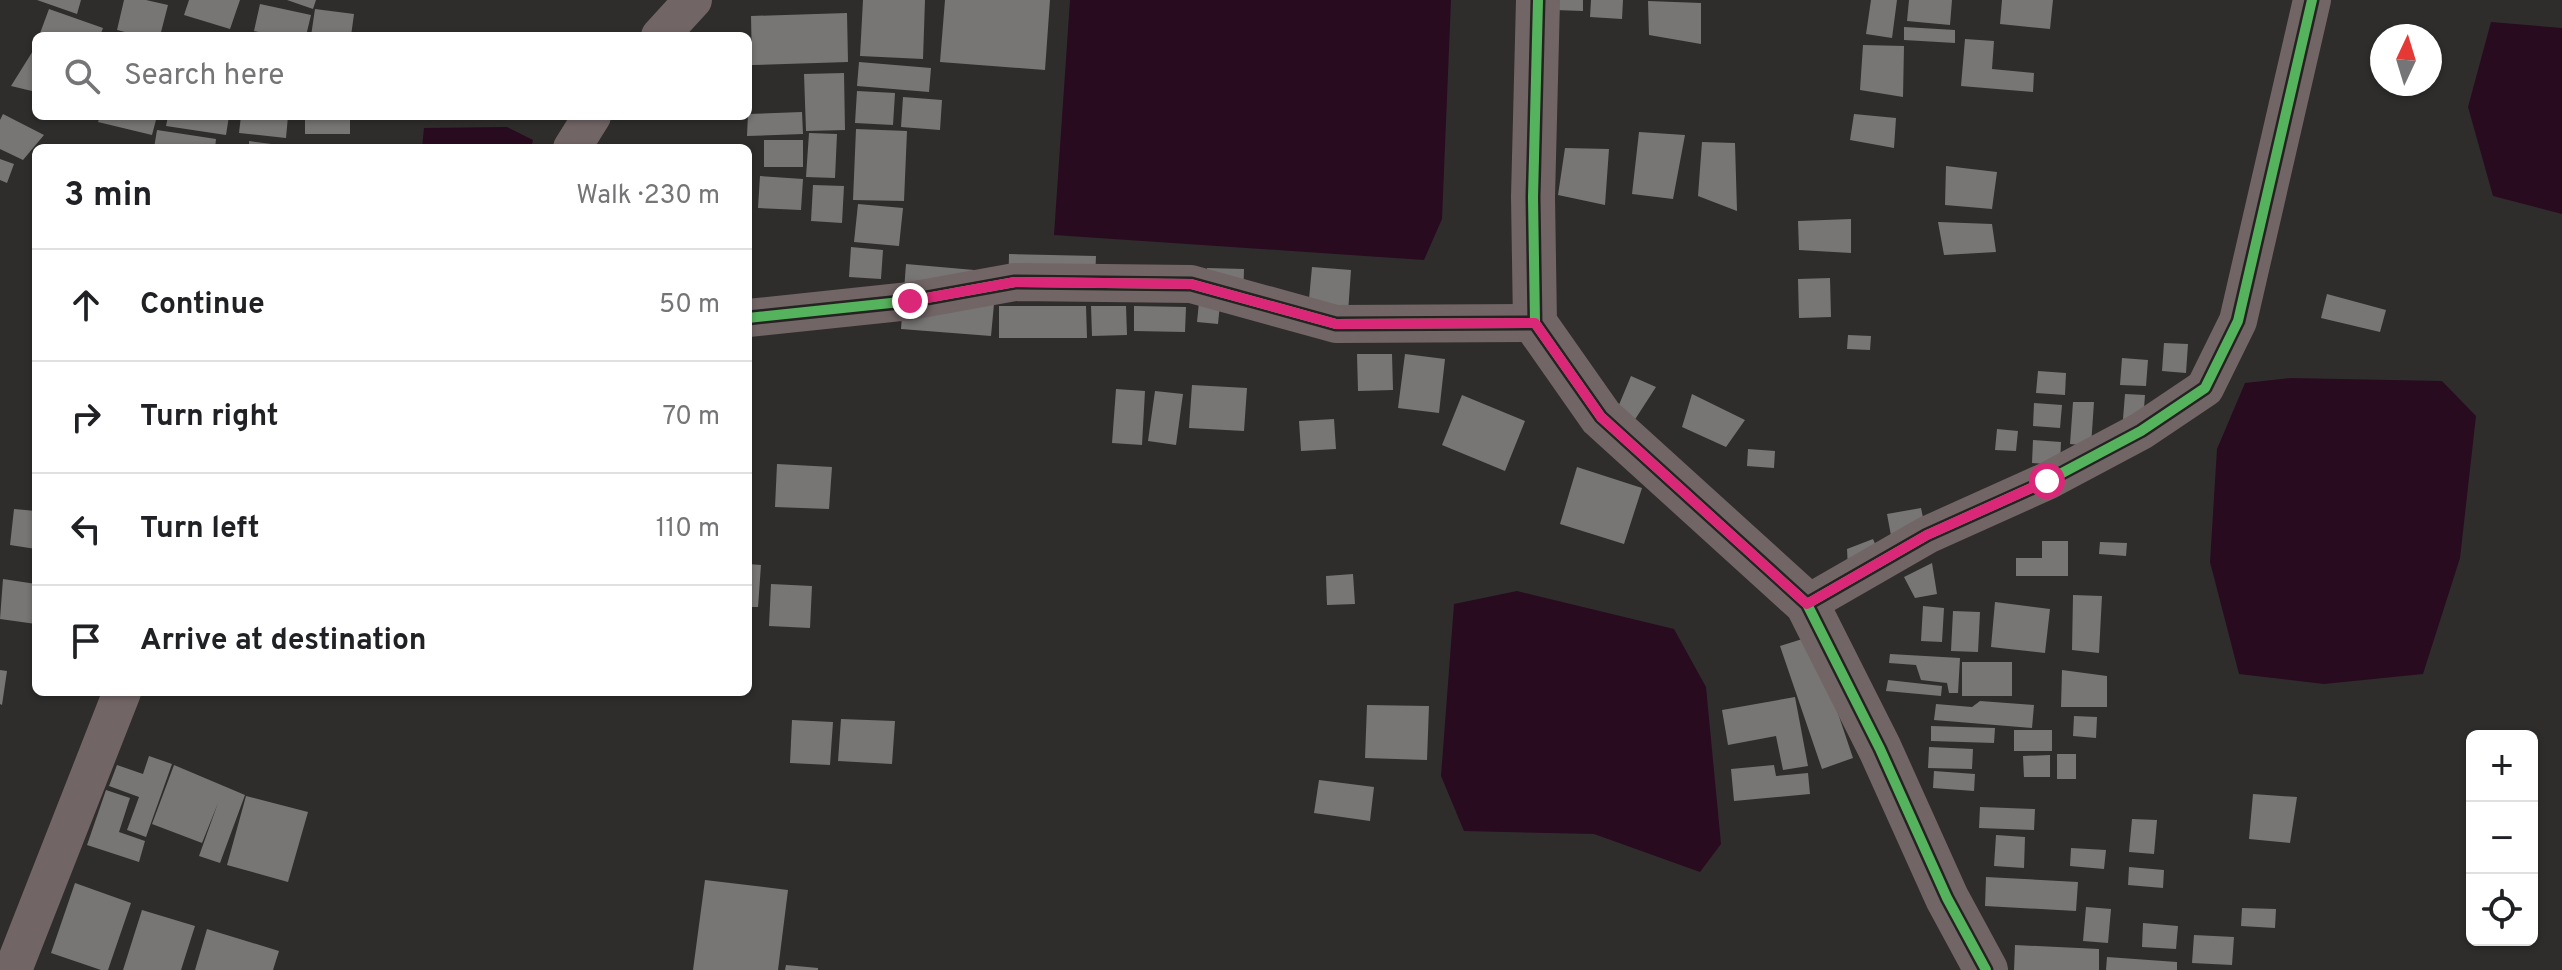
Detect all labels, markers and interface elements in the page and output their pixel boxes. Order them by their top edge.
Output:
north arrow [2370,24,2442,96]
search box [32,32,752,120]
icon: search [60,54,104,98]
text: Search here [124,58,284,95]
text: 3 min [64,175,152,218]
text: Walk · 230 m [576,180,720,213]
icon: ahead [64,283,108,327]
route end [892,283,928,319]
text: Continue [140,287,265,324]
text: 50 m [659,289,720,322]
icon: right [64,395,108,439]
text: Turn right [140,399,278,436]
text: 70 m [662,401,720,434]
route start [2029,463,2065,499]
icon: left [64,507,108,551]
text: Turn left [140,511,260,548]
text: 110 m [656,513,720,546]
icon: arrive [64,619,108,663]
text: Arrive at destination [140,623,426,660]
map controls [2466,730,2538,946]
button: + [2466,730,2538,802]
button: − [2466,802,2538,874]
button: locate [2466,874,2538,946]

